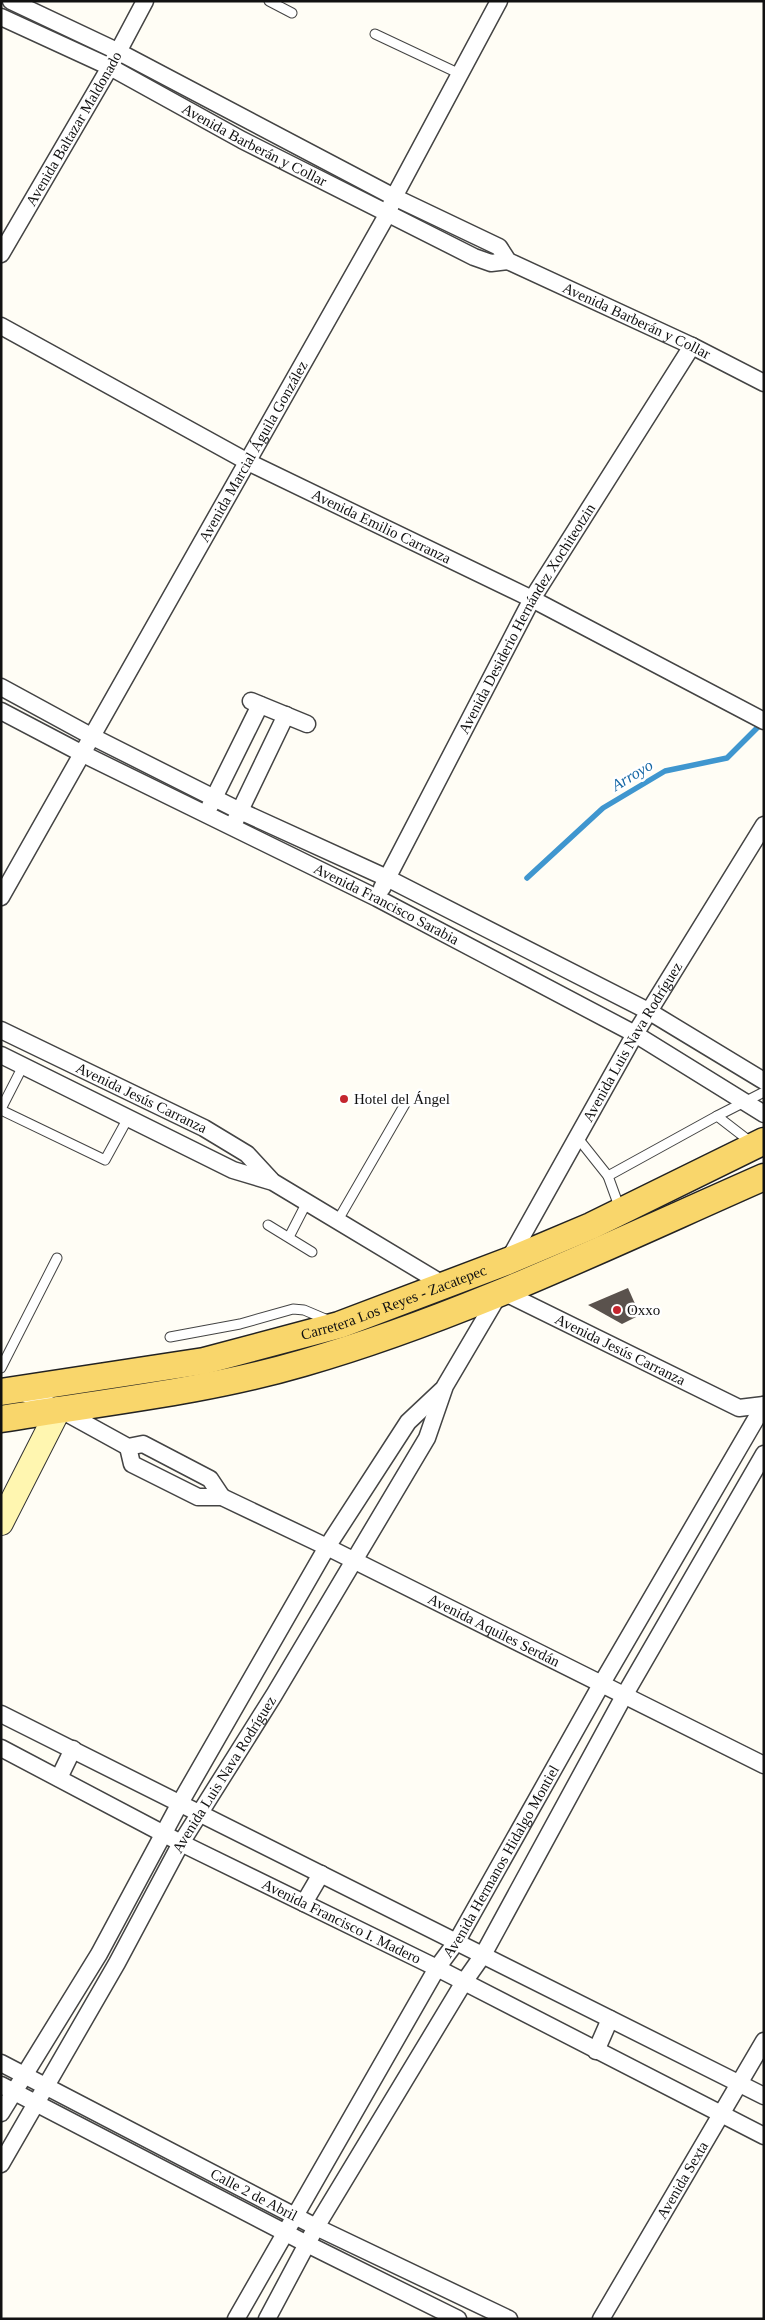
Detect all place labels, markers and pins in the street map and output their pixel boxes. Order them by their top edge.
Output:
place label: Hotel del Ángel [354,1091,450,1107]
marker: Hotel del Ángel [338,1093,350,1105]
place label: Oxxo [627,1302,660,1318]
marker: Oxxo [611,1304,623,1316]

